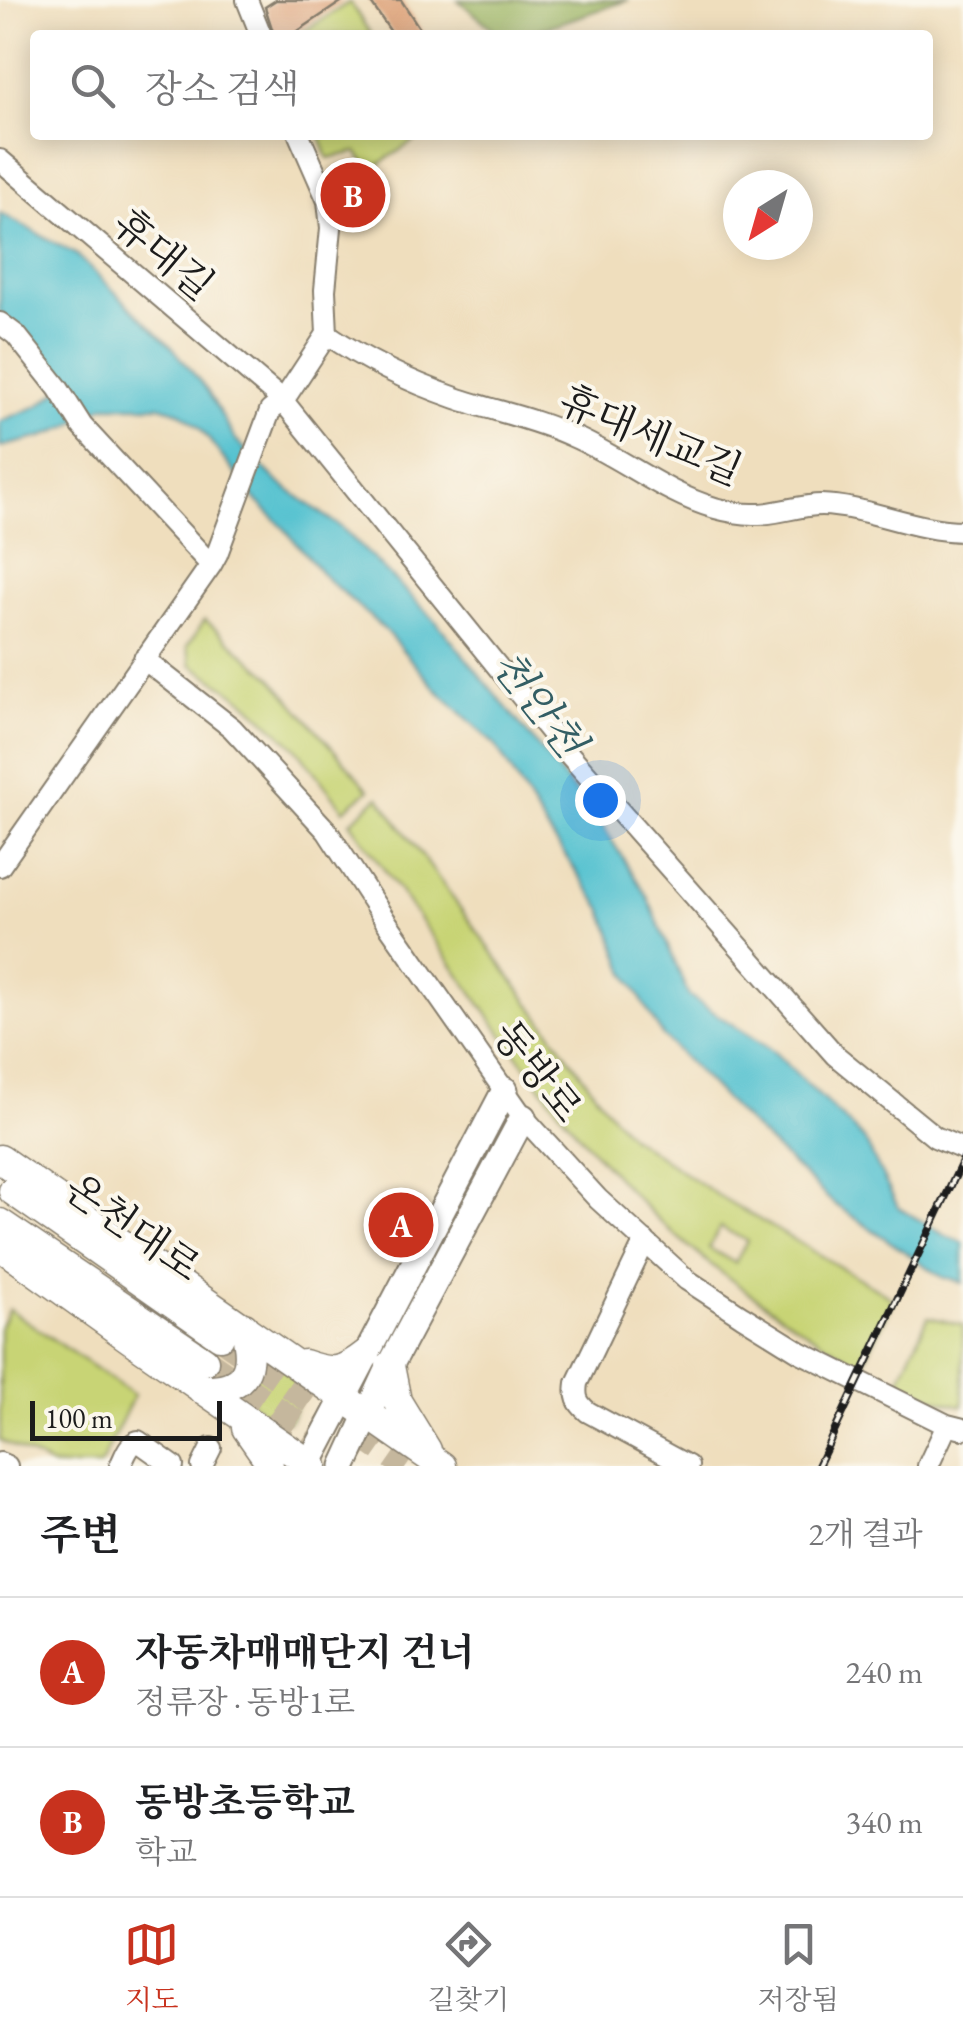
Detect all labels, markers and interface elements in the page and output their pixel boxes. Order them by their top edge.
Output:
search box [30,30,933,140]
icon: search [65,58,120,113]
text: 장소 검색 [145,64,299,113]
pin: B [320,158,386,232]
north arrow [723,170,813,260]
street label: 휴대길 [103,197,225,311]
street label: 휴대세교길 [552,373,750,497]
water label: 천안천 [479,638,599,770]
your location [575,775,626,826]
street label: 동방로 [482,1009,594,1133]
street label: 온천대로 [55,1161,211,1293]
pin: A [368,1188,434,1262]
scale bar [30,1396,222,1440]
text: 100 m [45,1400,113,1436]
text: 주변 [40,1507,121,1562]
text: 2개 결과 [809,1513,923,1555]
text: 자동차매매단지 건너 [135,1627,474,1676]
text: A [61,1651,84,1693]
text: 240 m [846,1651,923,1693]
text: 정류장 · 동방1로 [135,1681,355,1723]
text: 동방초등학교 [135,1777,355,1826]
text: B [62,1801,83,1843]
text: 340 m [846,1801,923,1843]
text: 학교 [135,1831,197,1873]
tab: 지도 [124,1917,179,2017]
tab: 길찾기 [428,1917,509,2017]
tab: 저장됨 [758,1917,839,2017]

